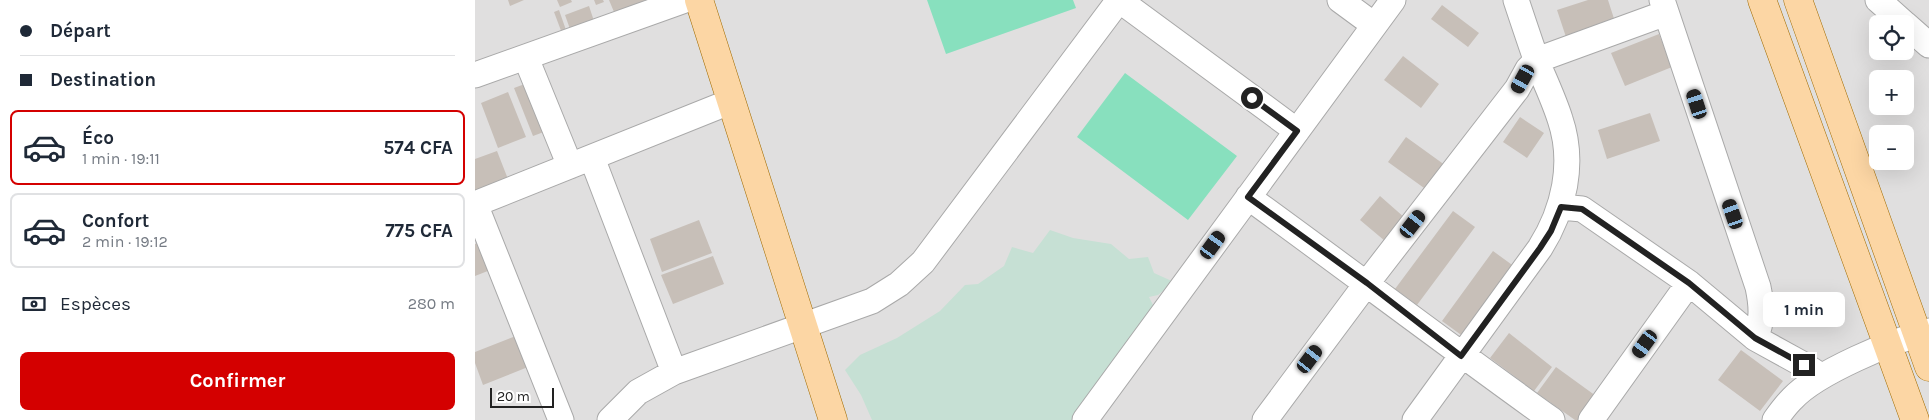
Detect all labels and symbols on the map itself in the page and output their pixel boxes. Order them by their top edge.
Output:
car [1509,62,1536,96]
route start [1241,87,1263,109]
car [1685,87,1708,121]
car [1721,197,1744,231]
car [1397,208,1428,240]
car [1198,228,1227,262]
callout: 1 min [1763,292,1845,328]
car [1630,327,1659,361]
car [1294,343,1325,375]
route end [1793,354,1815,376]
scale bar [490,385,554,408]

